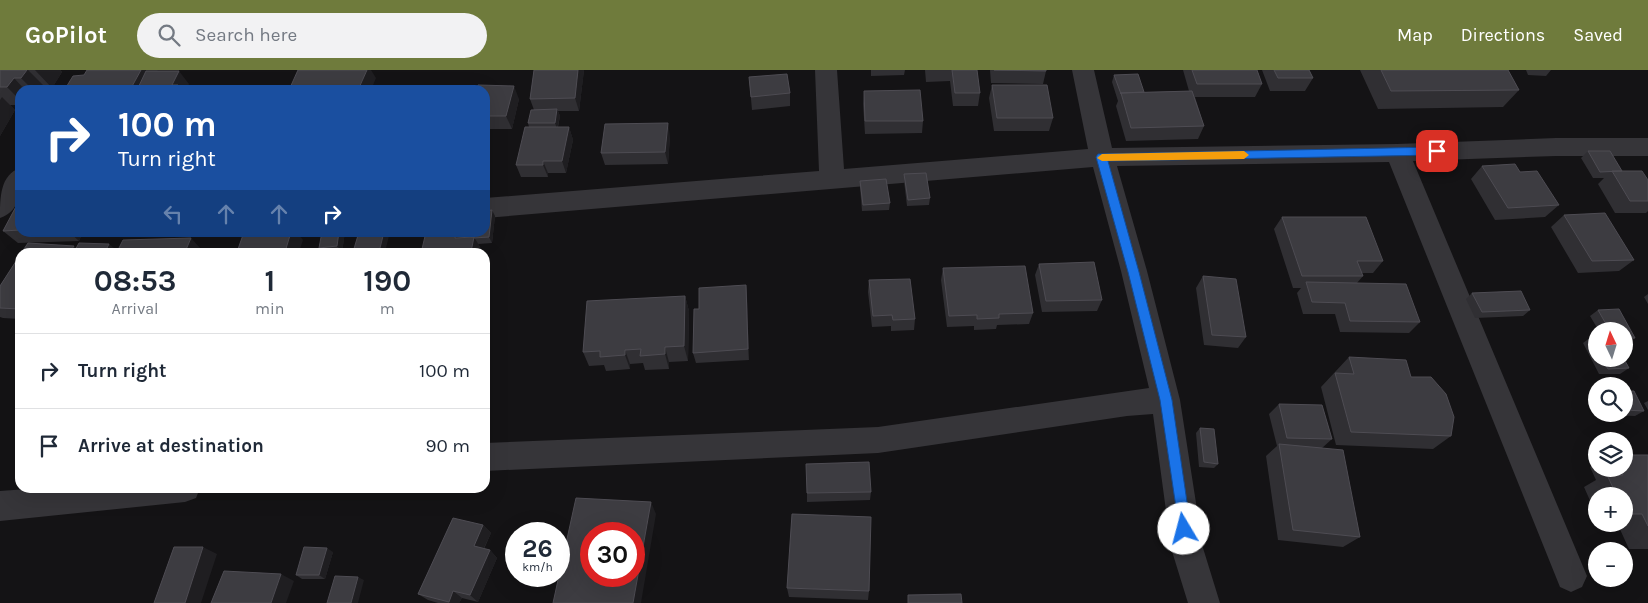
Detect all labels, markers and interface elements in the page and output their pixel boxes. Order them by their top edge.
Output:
search box [137,13,487,58]
text: GoPilot [25,21,107,49]
icon: search [155,21,183,49]
text: Search here [195,24,297,46]
text: Map [1397,24,1433,46]
text: Directions [1461,24,1545,46]
text: Saved [1573,24,1623,46]
text: 100 m [118,104,217,145]
icon: right [35,105,100,170]
pin [1416,130,1458,172]
icon: arrive [1423,137,1451,165]
text: Turn right [118,146,216,172]
icon: left [159,200,187,228]
icon: ahead [212,200,240,228]
icon: ahead [265,200,293,228]
icon: right [318,200,346,228]
text: 08:53 [94,263,176,299]
text: 1 [264,263,275,299]
text: 190 [363,263,411,299]
text: Arrival [112,299,158,318]
text: min [255,299,284,318]
text: m [380,299,395,318]
north arrow [1588,322,1632,368]
map controls [1588,322,1633,587]
icon: right [35,357,63,385]
text: Turn right [78,360,167,382]
text: 100 m [419,360,470,382]
button: search [1588,377,1633,422]
icon: arrive [35,432,63,460]
button: layers [1588,432,1633,477]
text: Arrive at destination [78,435,264,457]
text: 90 m [425,435,470,457]
button: + [1588,487,1633,532]
position arrow [1157,502,1209,554]
speed limit sign: 30 [580,522,645,587]
text: 26 [522,534,553,563]
button: − [1588,542,1633,587]
text: km/h [522,560,553,574]

